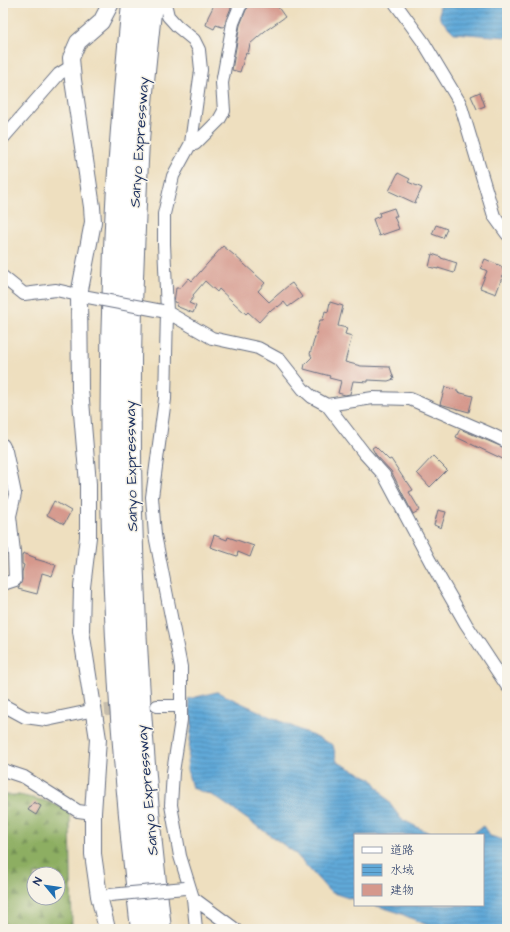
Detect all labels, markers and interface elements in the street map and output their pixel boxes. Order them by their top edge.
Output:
street label: Sanyo Expressway [124,76,156,208]
street label: Sanyo Expressway [120,400,144,532]
street label: Sanyo Expressway [131,724,165,856]
legend [354,834,484,906]
text: 道路 [390,842,414,859]
text: 水域 [390,862,414,879]
north arrow [26,866,66,906]
text: N [29,875,46,888]
text: 建物 [390,882,414,899]

